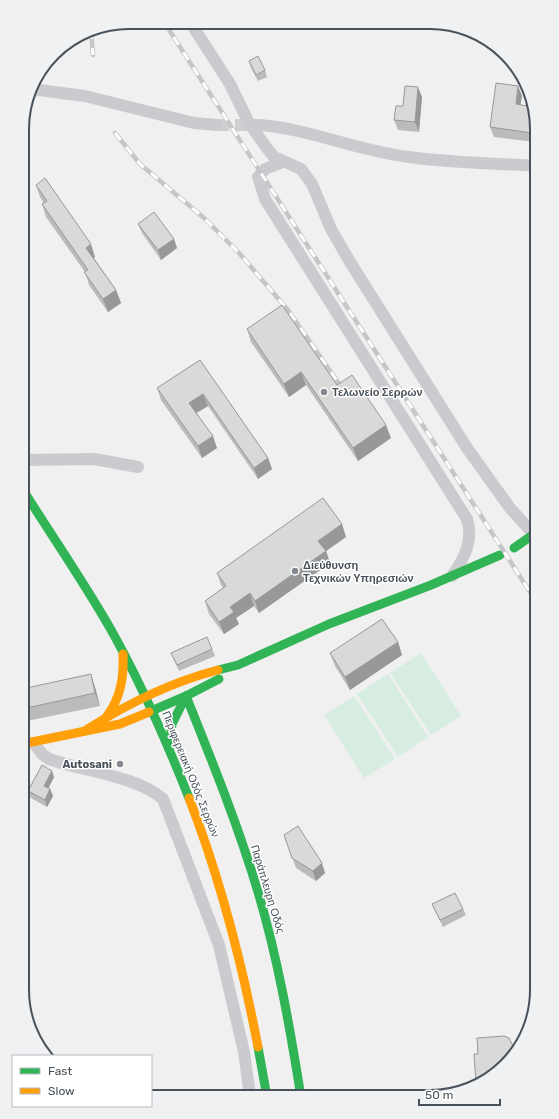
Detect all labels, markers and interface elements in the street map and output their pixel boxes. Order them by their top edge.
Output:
place label: Τελωνείο Σερρών [332,386,423,399]
marker: Τελωνείο Σερρών [319,387,329,397]
place label: Διεύθυνση Τεχνικών Υπηρεσιών [303,559,414,585]
marker: Διεύθυνση Τεχνικών Υπηρεσιών [290,566,300,576]
street label: Περιφερειακή Οδός Σερρών [159,709,222,840]
place label: Autosani [62,758,112,771]
marker: Autosani [115,759,125,769]
street label: Παράπλευρη Οδός [248,843,287,935]
legend [12,1055,152,1107]
text: Fast [48,1064,72,1078]
scale bar [419,1081,500,1107]
text: Slow [48,1084,75,1098]
text: 50 m [425,1088,453,1102]

